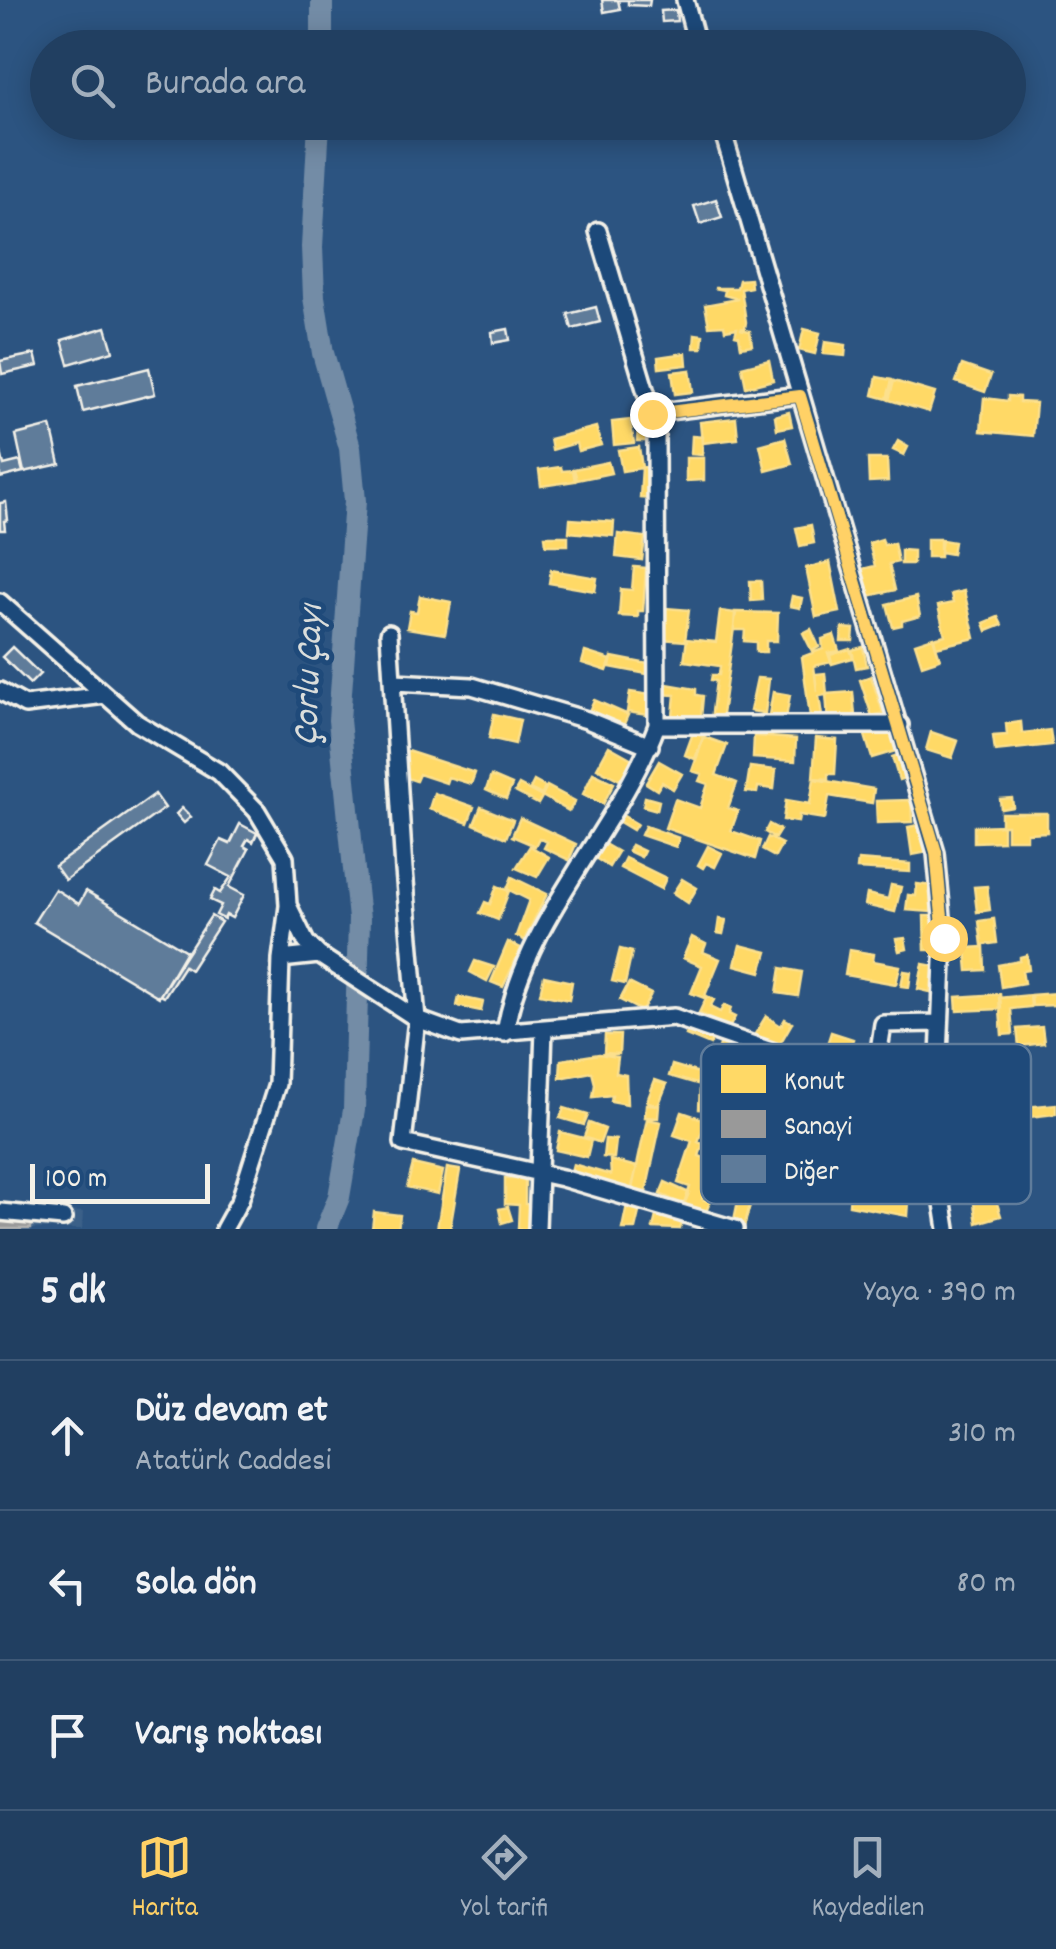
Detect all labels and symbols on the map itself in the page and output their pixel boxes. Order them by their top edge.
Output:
route end [630,392,676,438]
water label: Çorlu Çayı [281,602,341,746]
route start [922,916,968,962]
legend [701,1044,1031,1204]
text: Konut [784,1064,845,1104]
text: Sanayi [784,1109,852,1149]
text: Diğer [784,1154,839,1194]
scale bar [30,1159,210,1204]

